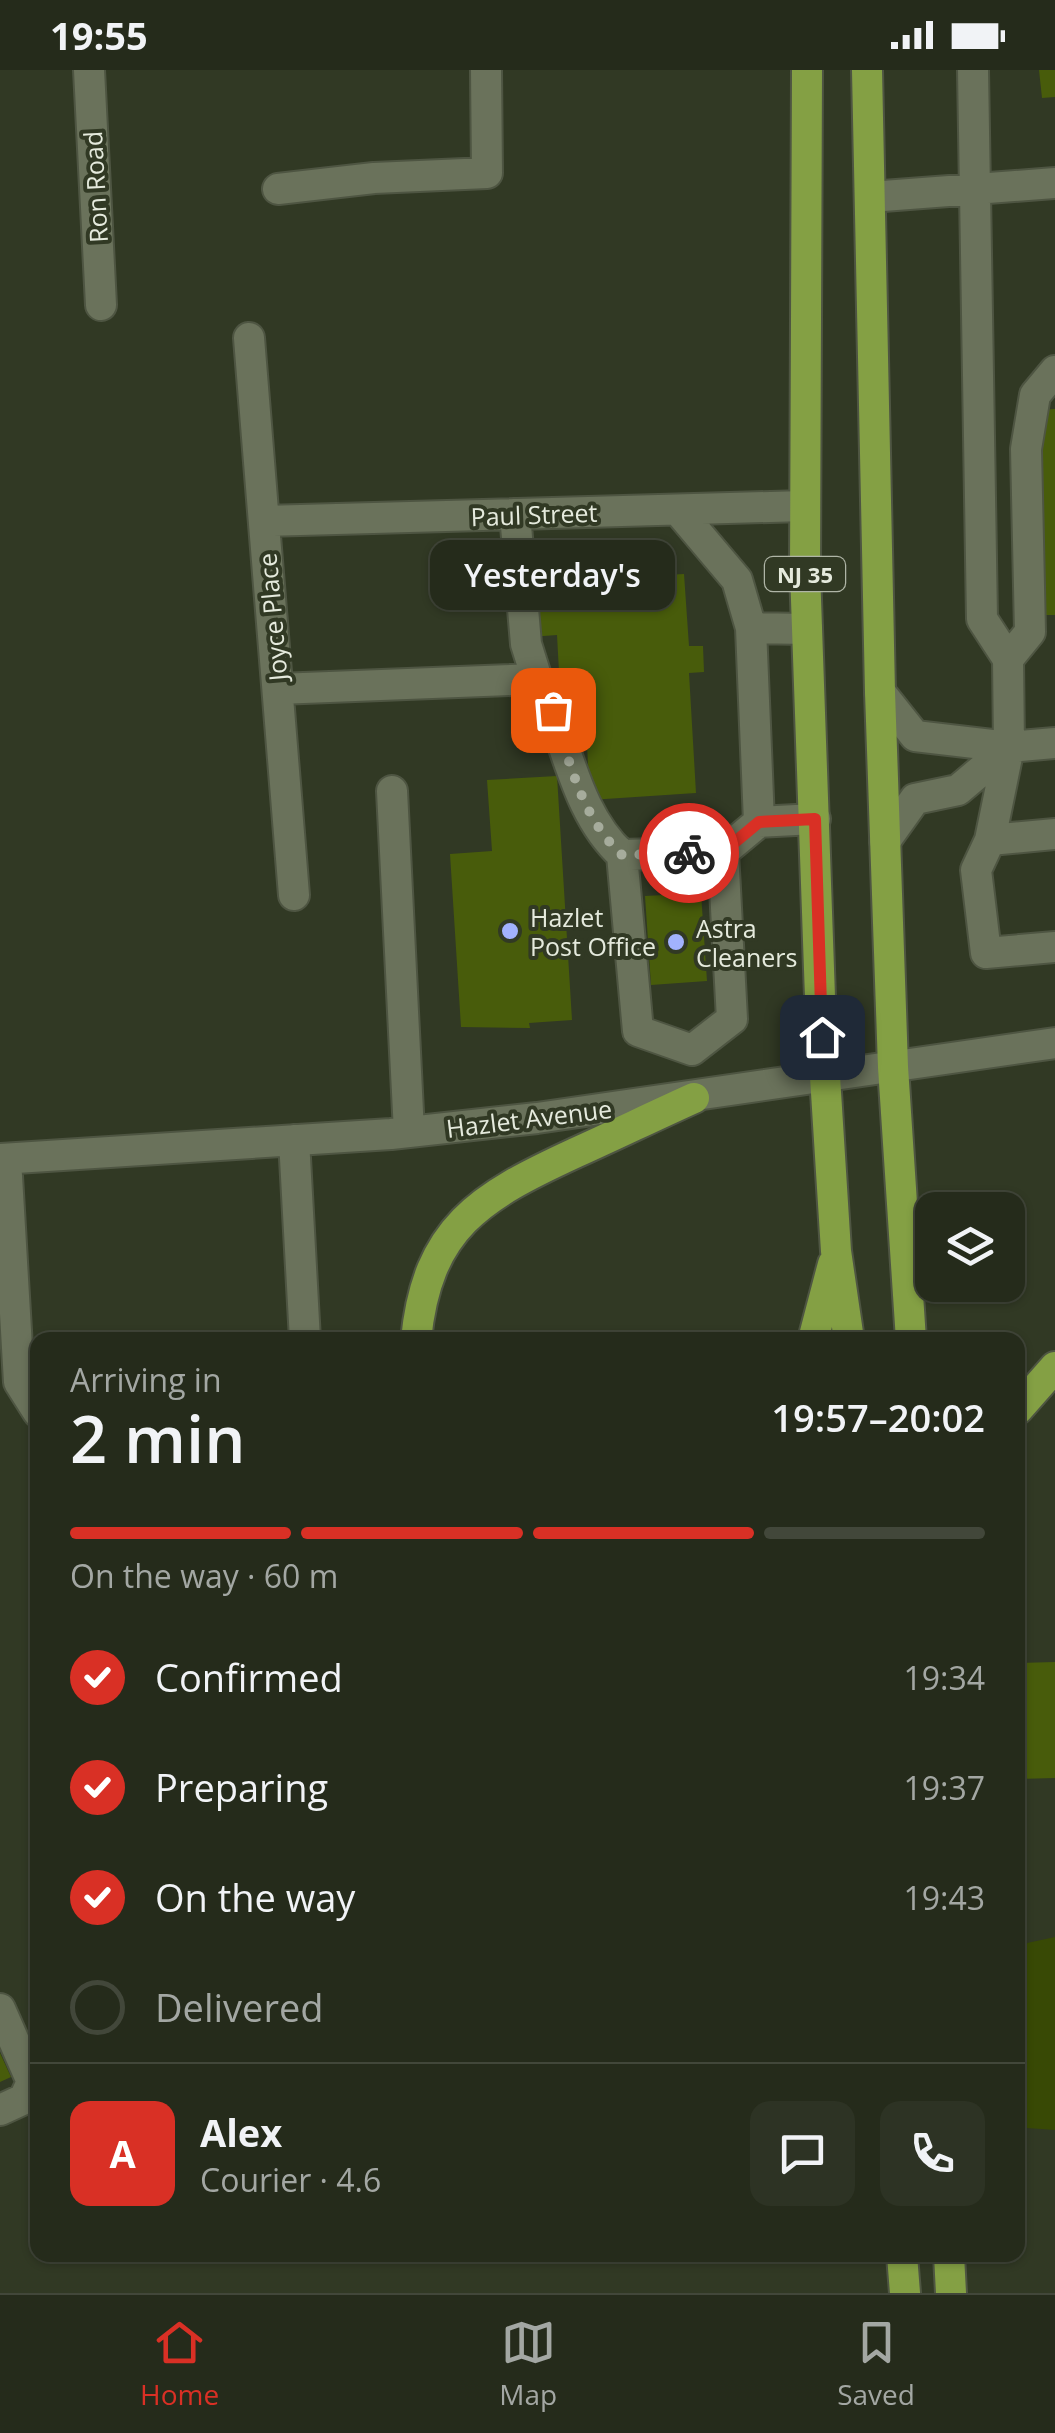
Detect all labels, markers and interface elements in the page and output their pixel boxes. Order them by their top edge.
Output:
text: 19:55 [50,9,148,61]
street label: Ron Road [75,130,115,244]
street label: Paul Street [470,495,598,533]
callout: Yesterday's [430,540,676,610]
street label: Joyce Place [249,552,295,684]
text: Yesterday's [464,553,641,596]
road number: NJ 35 [765,557,845,591]
pin [511,668,596,753]
icon: bag [526,683,581,738]
courier [639,803,739,903]
icon: bike [662,826,717,881]
place label: Hazlet Post Office [530,900,656,963]
place label: Astra Cleaners [696,911,798,974]
marker: Hazlet Post Office [499,920,521,942]
marker: Astra Cleaners [665,931,687,953]
pin [780,995,865,1080]
icon: home [795,1010,850,1065]
street label: Hazlet Avenue [444,1091,614,1145]
map controls [915,1192,1025,1302]
button: layers [915,1192,1025,1302]
text: Arriving in [70,1358,222,1401]
text: 19:57–20:02 [771,1391,985,1443]
text: 2 min [70,1394,245,1482]
text: On the way · 60 m [70,1554,338,1597]
icon: check [70,1650,125,1705]
text: Confirmed [155,1651,343,1703]
text: 19:34 [903,1656,985,1699]
icon: check [70,1760,125,1815]
text: Preparing [155,1761,328,1813]
text: 19:37 [903,1766,985,1809]
icon: check [70,1870,125,1925]
text: On the way [155,1871,355,1923]
text: 19:43 [903,1876,985,1919]
text: Delivered [155,1981,324,2033]
button: chat [750,2101,855,2206]
button: phone [880,2101,985,2206]
text: Alex [200,2106,282,2158]
text: A [109,2127,136,2179]
text: Courier · 4.6 [200,2158,381,2201]
tab: Home [140,2315,219,2413]
tab: Map [499,2315,557,2413]
tab: Saved [837,2315,915,2413]

